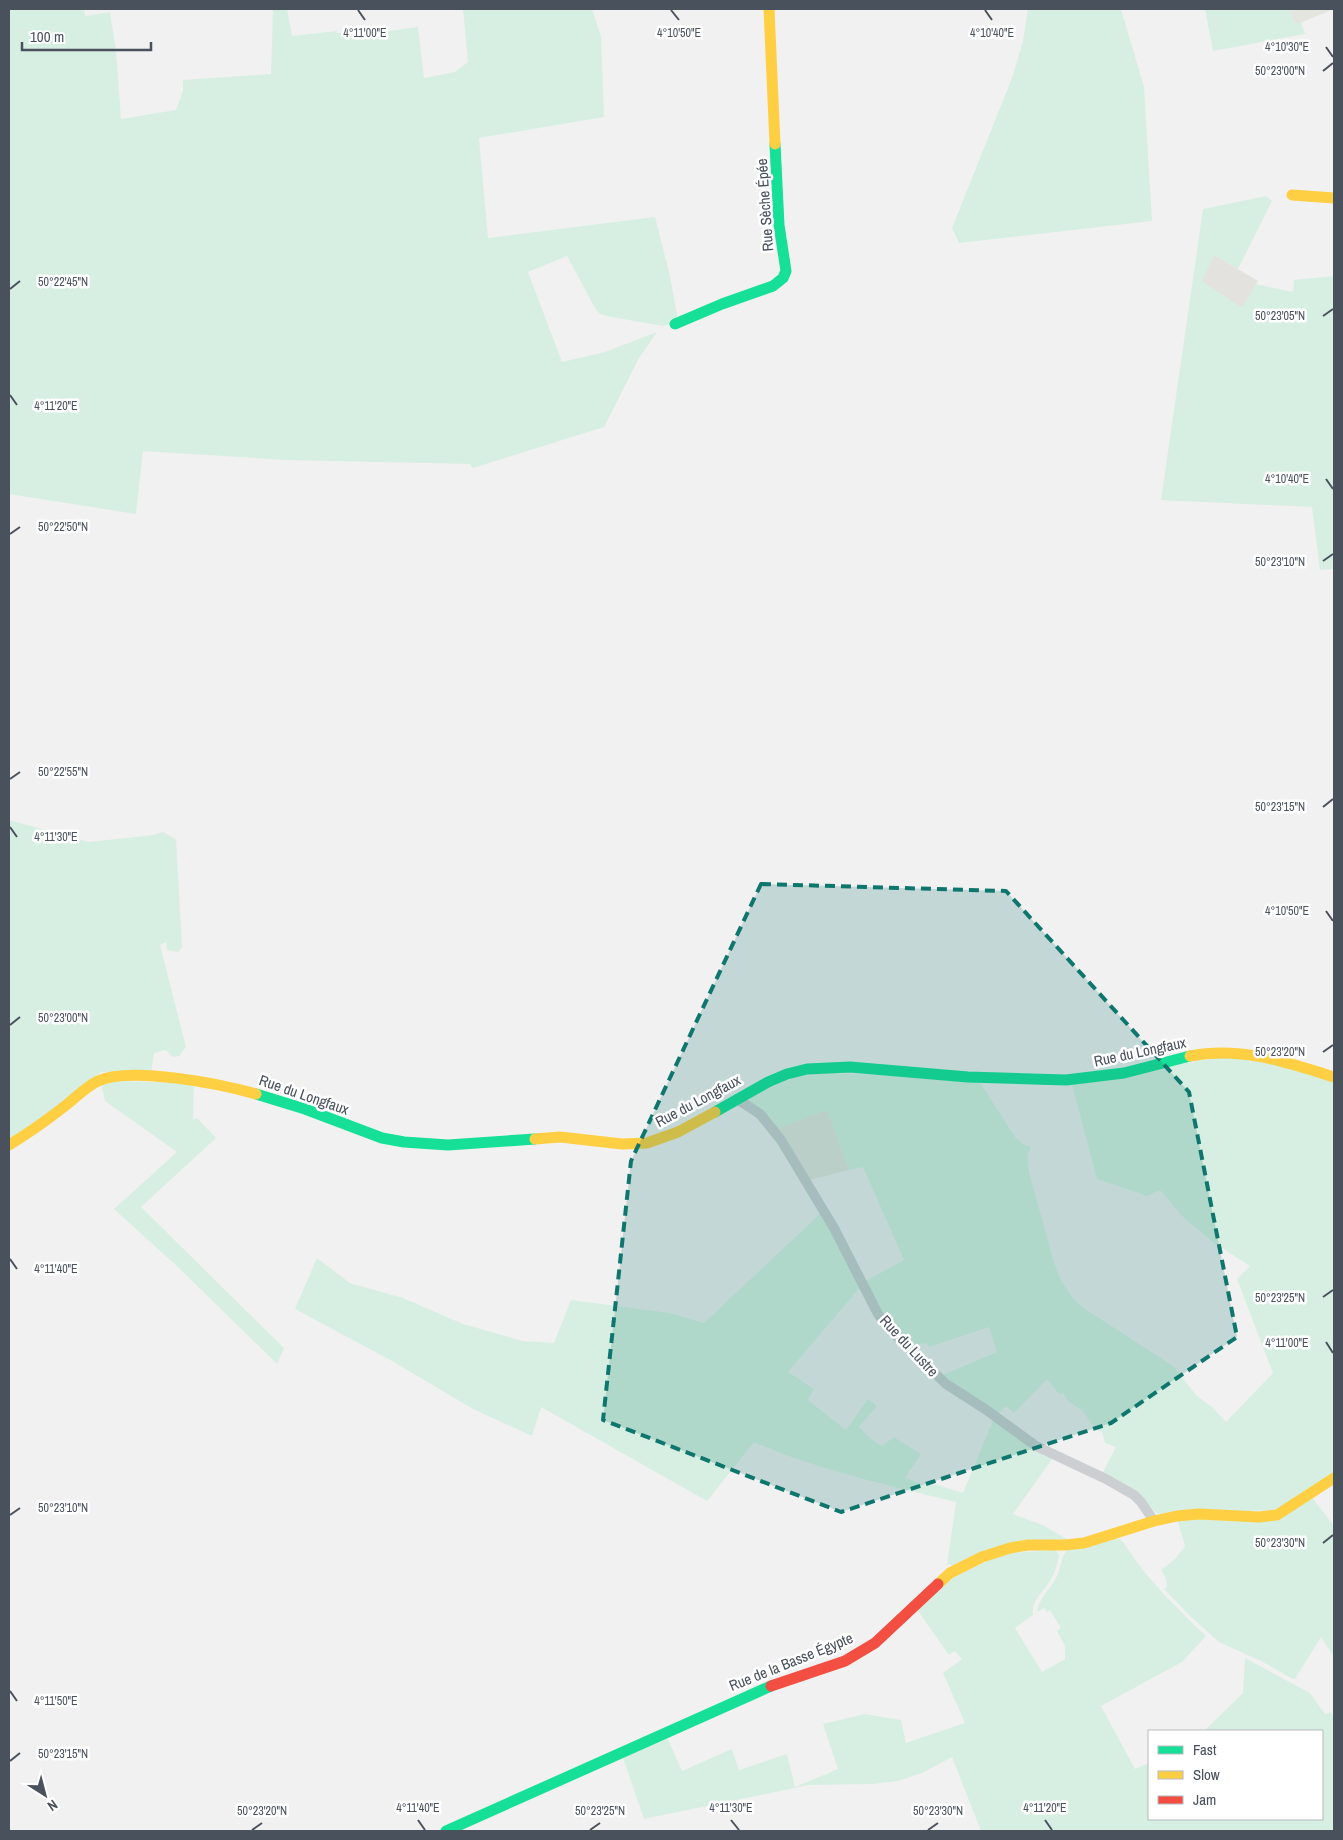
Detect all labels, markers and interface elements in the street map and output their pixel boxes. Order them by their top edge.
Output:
scale bar [22,20,151,52]
text: 4°11'00"E [343,25,387,41]
text: 4°10'50"E [657,25,701,41]
text: 4°10'40"E [970,25,1014,41]
text: 100 m [30,26,64,47]
text: 4°10'30"E [1265,39,1309,55]
text: 50°23'00"N [1255,63,1305,79]
street label: Rue Sèche Épée [751,158,778,252]
text: 50°22'45"N [38,274,88,290]
text: 50°23'05"N [1255,308,1305,324]
text: 4°11'20"E [34,398,78,414]
text: 4°10'40"E [1265,471,1309,487]
text: 50°22'50"N [38,519,88,535]
text: 50°23'10"N [1255,554,1305,570]
text: 50°22'55"N [38,764,88,780]
text: 50°23'15"N [1255,799,1305,815]
text: 4°11'30"E [34,829,78,845]
text: 4°10'50"E [1265,903,1309,919]
text: 50°23'00"N [38,1010,88,1026]
street label: Rue du Longfaux [1092,1031,1189,1072]
text: 50°23'20"N [1255,1044,1305,1060]
street label: Rue du Longfaux [256,1069,353,1120]
street label: Rue du Longfaux [651,1069,745,1132]
text: 4°11'40"E [34,1261,78,1277]
text: 50°23'25"N [1255,1290,1305,1306]
street label: Rue du Lustre [875,1310,944,1381]
text: 4°11'00"E [1265,1335,1309,1351]
text: 50°23'10"N [38,1500,88,1516]
text: 50°23'30"N [1255,1535,1305,1551]
street label: Rue de la Basse Égypte [726,1627,856,1696]
text: 4°11'50"E [34,1693,78,1709]
legend [1148,1730,1323,1820]
text: Fast [1193,1739,1217,1760]
text: 50°23'15"N [38,1746,88,1762]
text: Slow [1193,1764,1220,1785]
north arrow [20,1770,70,1820]
text: Jam [1193,1789,1216,1810]
text: N [44,1796,61,1815]
text: 4°11'40"E [396,1800,440,1816]
text: 4°11'30"E [709,1800,753,1816]
text: 4°11'20"E [1023,1800,1067,1816]
text: 50°23'20"N [237,1803,287,1819]
text: 50°23'25"N [575,1803,625,1819]
text: 50°23'30"N [913,1803,963,1819]

